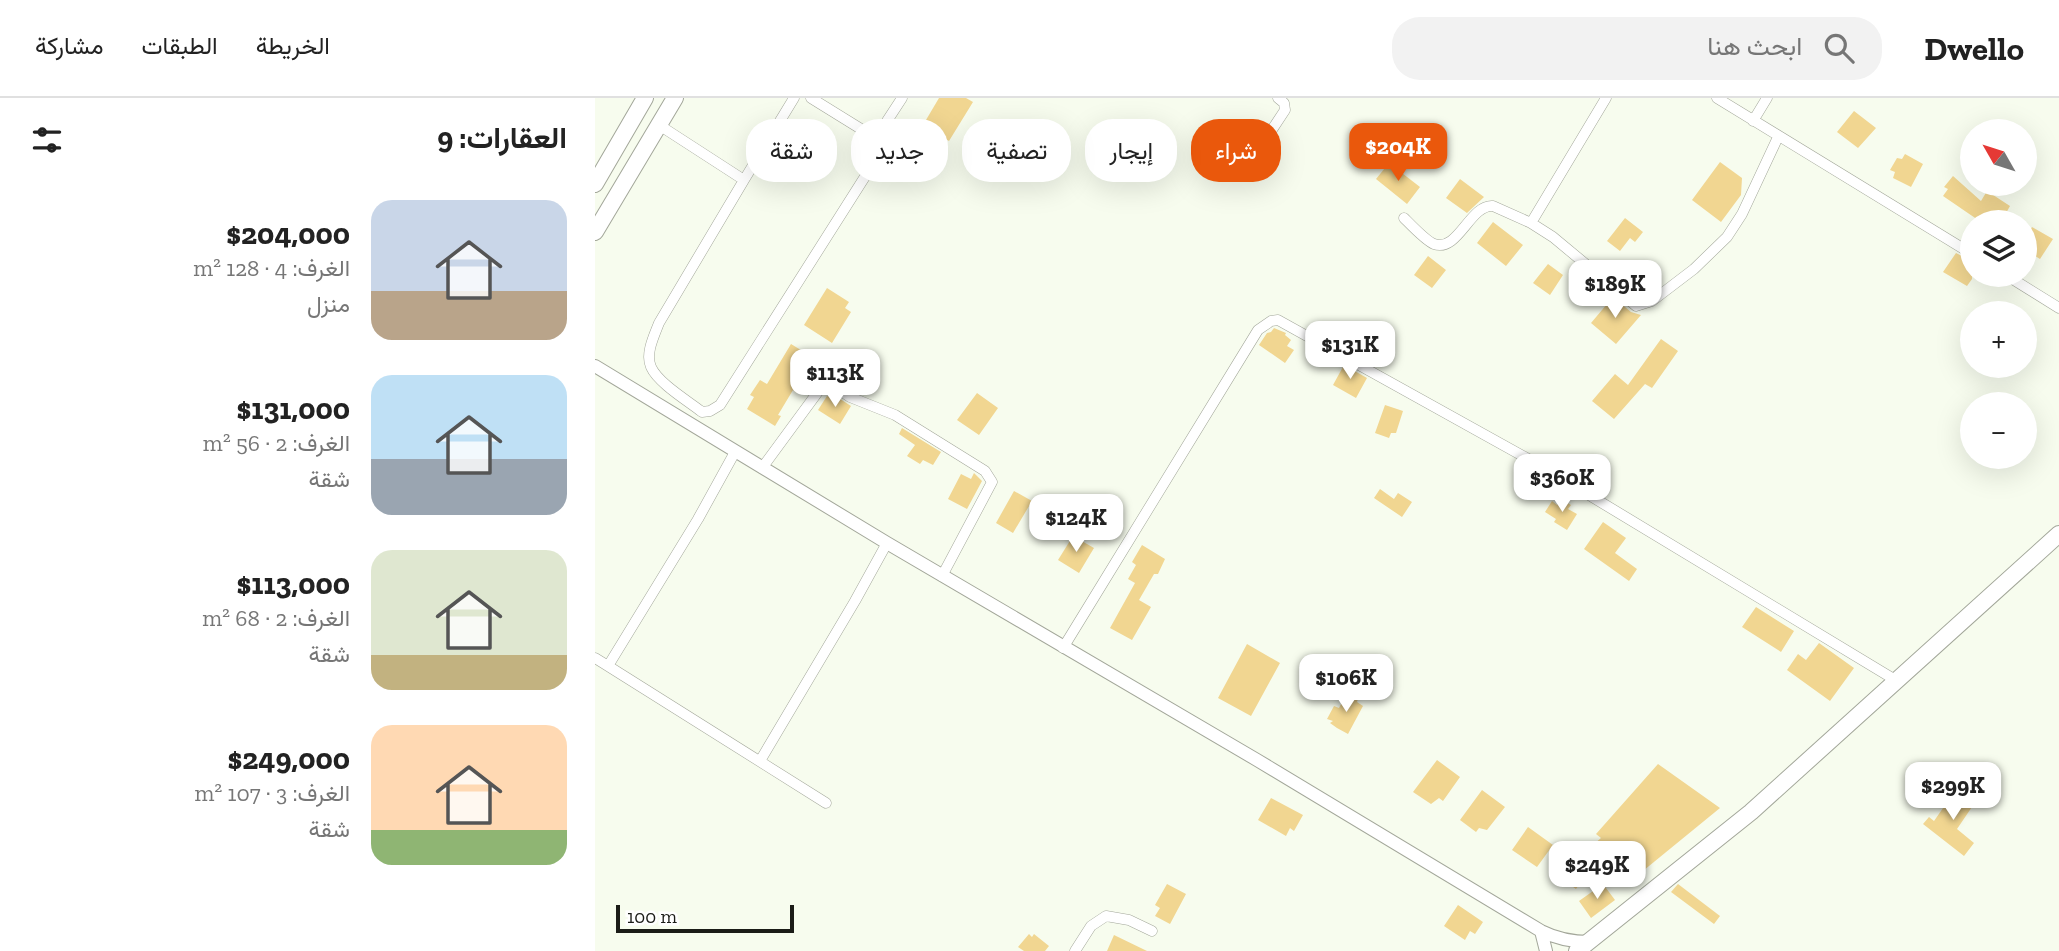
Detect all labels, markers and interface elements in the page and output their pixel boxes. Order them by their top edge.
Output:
search box [1392,17,1882,80]
icon: search [1820,29,1858,67]
text: Dwello [1924,29,2024,68]
text: ابحث هنا [1707,30,1802,62]
text: مشاركة [35,31,103,60]
text: الطبقات [141,31,218,60]
text: الخريطة [256,31,330,60]
chip: شقة [746,119,837,182]
chip: جديد [851,119,948,182]
chip: تصفية [962,119,1071,182]
chip: إيجار [1085,119,1177,182]
chip: شراء [1191,119,1281,182]
north arrow [1960,119,2037,196]
map controls [1960,119,2037,469]
text: العقارات: 9 [437,120,567,156]
icon: filters [28,121,66,159]
pin: $204K [1349,123,1447,183]
text: $204K [1365,132,1431,160]
button: layers [1960,210,2037,287]
text: $204,000 [226,216,350,252]
icon: home [427,228,511,312]
text: الغرف: 4 · 128 m² [193,254,350,282]
pin: $189K [1566,260,1664,320]
text: $189K [1585,269,1645,297]
text: منزل [307,290,350,318]
button: + [1960,301,2037,378]
pin: $131K [1301,322,1399,381]
text: $131K [1321,330,1379,358]
pin: $113K [786,350,884,409]
text: $113K [806,358,864,386]
text: $131,000 [237,391,350,427]
button: − [1960,392,2037,469]
icon: home [427,403,511,487]
text: الغرف: 2 · 56 m² [203,429,350,457]
pin: $360K [1513,454,1611,514]
text: $360K [1530,463,1594,491]
text: شقة [308,465,350,493]
pin: $124K [1027,494,1125,554]
text: $124K [1045,503,1107,531]
text: $113,000 [237,566,350,602]
icon: home [427,578,511,662]
text: الغرف: 2 · 68 m² [202,604,350,632]
text: شقة [308,640,350,668]
pin: $106K [1297,654,1395,714]
text: $106K [1315,663,1377,691]
text: $249,000 [228,741,350,777]
icon: home [427,753,511,837]
pin: $299K [1904,762,2002,822]
text: $299K [1921,771,1985,799]
text: الغرف: 3 · 107 m² [195,779,350,807]
text: شقة [308,815,350,843]
pin: $249K [1548,842,1646,901]
text: $249K [1565,850,1629,878]
scale bar [616,902,795,934]
text: 100 m [627,905,677,928]

